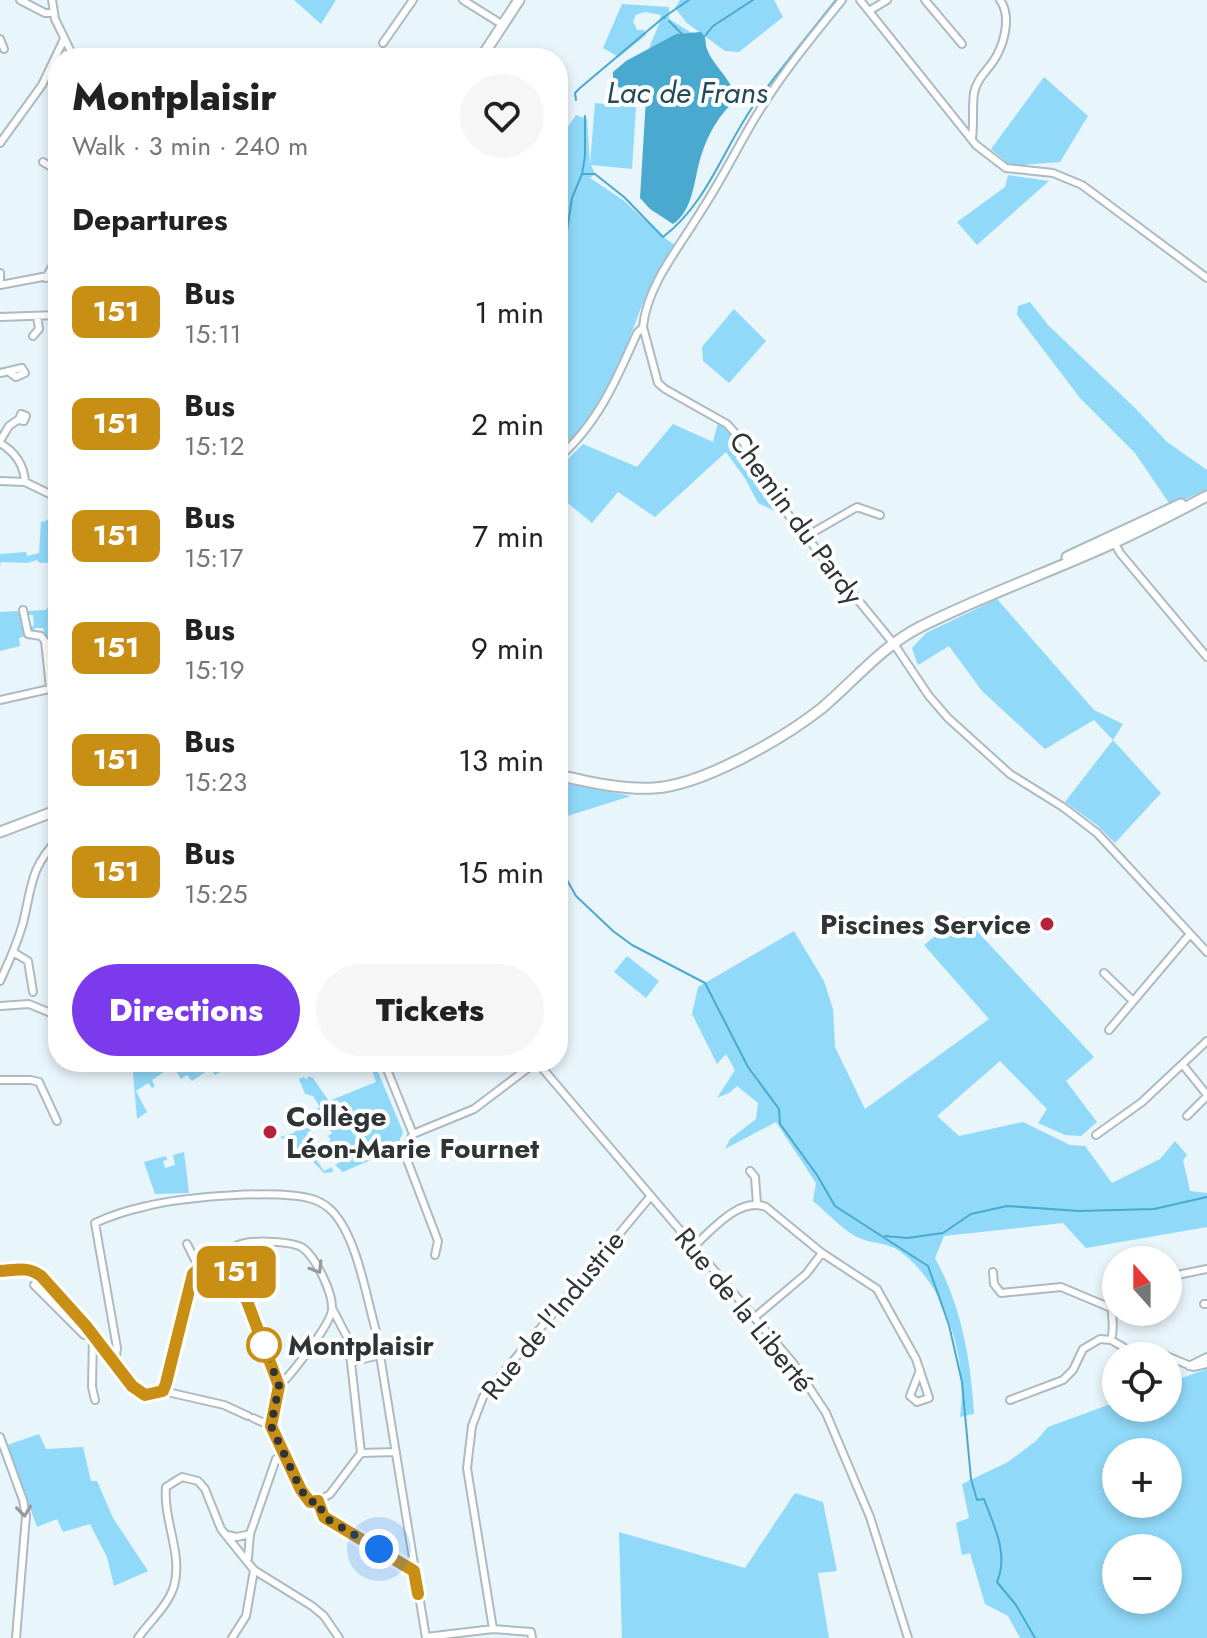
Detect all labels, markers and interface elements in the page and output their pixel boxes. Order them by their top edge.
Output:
text: Montplaisir [72,69,277,124]
water label: Lac de Frans [607,71,768,114]
button: heart [460,74,544,158]
text: Walk · 3 min · 240 m [72,127,308,165]
text: Departures [72,198,228,241]
text: Bus [184,272,235,315]
text: 151 [93,291,139,332]
text: 1 min [475,291,544,334]
text: 15:11 [184,315,242,353]
text: Bus [184,384,235,427]
text: 151 [93,403,139,444]
text: 2 min [471,403,544,446]
street label: Chemin du Pardy [719,423,873,614]
text: 15:12 [184,427,245,465]
text: Bus [184,496,235,539]
text: 151 [93,515,139,556]
text: 7 min [472,515,544,558]
text: 15:17 [184,539,244,577]
text: Bus [184,608,235,651]
text: 151 [93,627,139,668]
text: 9 min [471,627,544,670]
text: 15:19 [184,651,245,689]
text: Bus [184,720,235,763]
text: 151 [93,739,139,780]
text: 13 min [458,739,544,782]
text: 15:23 [184,763,247,801]
text: Bus [184,832,235,875]
text: 151 [93,851,139,892]
text: 15 min [458,851,544,894]
text: 15:25 [184,875,248,913]
place label: Piscines Service [820,904,1031,945]
marker: Piscines Service [1038,915,1056,933]
button: Directions [72,964,300,1056]
button: Tickets [316,964,544,1056]
place label: Collège Léon-Marie Fournet [286,1096,539,1169]
marker: Collège Léon-Marie Fournet [261,1123,279,1141]
street label: Rue de la Liberté [665,1219,823,1401]
street label: Rue de l'Industrie [472,1221,634,1409]
line badge: 151 [190,1246,282,1298]
north arrow [1102,1246,1182,1326]
map controls [1102,1246,1182,1614]
text: 151 [213,1251,259,1292]
one-way arrow [307,1259,322,1273]
place label: Montplaisir [288,1325,435,1366]
marker: Montplaisir [247,1328,281,1362]
button: locate [1102,1342,1182,1422]
button: + [1102,1438,1182,1518]
one-way arrow [15,1505,32,1518]
your location [359,1529,399,1569]
button: − [1102,1534,1182,1614]

